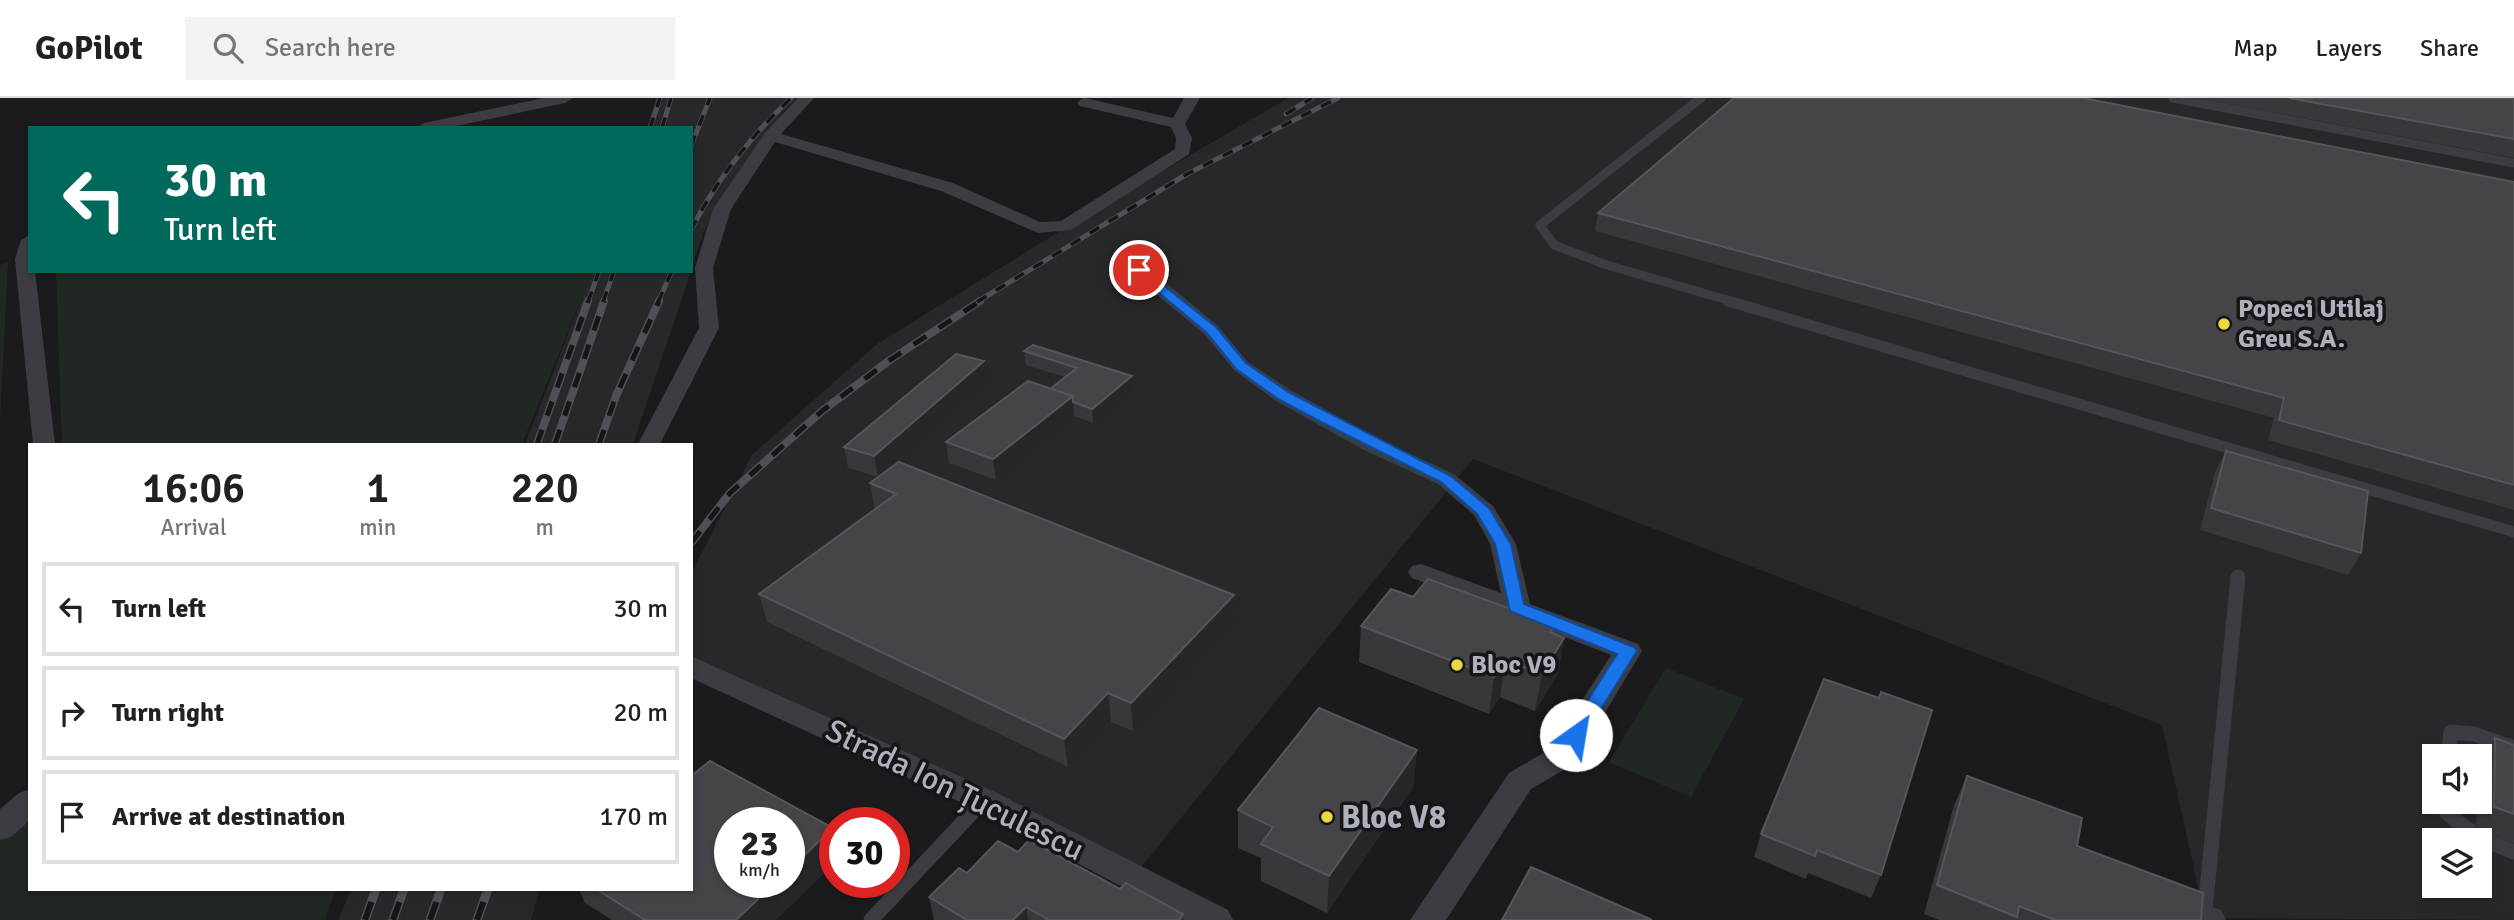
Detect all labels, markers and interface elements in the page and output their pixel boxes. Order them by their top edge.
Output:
search box [185,17,675,80]
text: GoPilot [35,28,143,69]
icon: search [209,29,247,67]
text: Search here [265,32,396,64]
text: Map [2233,33,2278,63]
text: Layers [2316,33,2382,63]
text: Share [2420,33,2479,63]
text: 30 m [164,150,267,210]
icon: left [49,154,140,245]
text: Turn left [164,210,277,249]
pin [1109,240,1169,300]
icon: arrive [1120,251,1158,289]
place label: Popeci Utilaj Greu S.A. [2238,293,2384,355]
marker: Popeci Utilaj Greu S.A. [2216,316,2232,332]
text: 16:06 [142,463,245,514]
text: 1 [366,463,389,514]
text: 220 [511,463,579,514]
text: Arrival [160,513,227,542]
text: min [359,513,396,542]
text: m [535,513,554,542]
icon: left [53,590,91,628]
text: Turn left [112,593,206,625]
text: 30 m [613,593,668,625]
place label: Bloc V9 [1471,649,1556,681]
marker: Bloc V9 [1449,657,1465,673]
icon: right [53,694,91,732]
text: Turn right [112,697,224,729]
text: 20 m [613,697,668,729]
position arrow [1539,698,1613,772]
street label: Strada Ion Țuculescu [820,711,1090,869]
map controls [2422,744,2492,898]
button: sound [2422,744,2492,814]
icon: arrive [53,798,91,836]
place label: Bloc V8 [1341,798,1446,837]
text: Arrive at destination [112,801,345,833]
text: 170 m [599,801,668,833]
speed limit sign: 30 [819,807,910,898]
marker: Bloc V8 [1319,809,1335,825]
text: 23 [741,822,778,865]
button: layers [2422,828,2492,898]
text: km/h [739,859,780,881]

